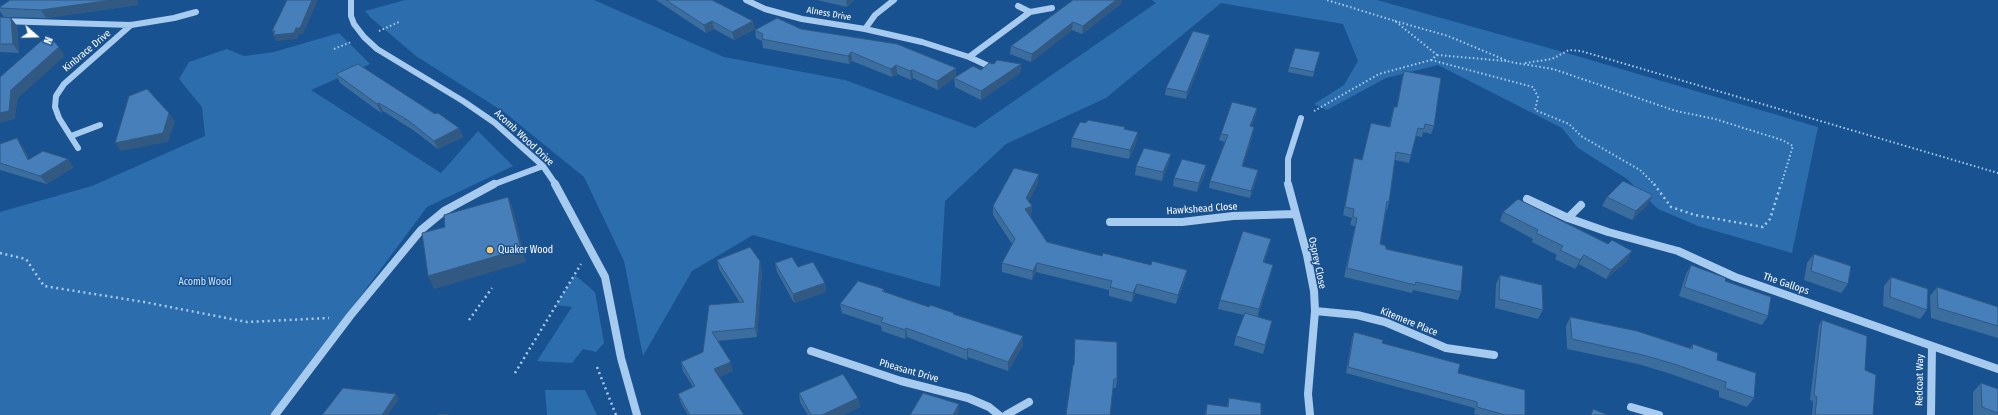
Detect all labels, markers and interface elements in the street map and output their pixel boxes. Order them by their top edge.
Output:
street label: Alness Drive [806,5,852,23]
north arrow [16,16,56,56]
street label: Kinbrace Drive [61,27,113,75]
text: N [41,35,55,46]
street label: Acomb Wood Drive [492,107,556,169]
street label: Hawkshead Close [1166,201,1238,217]
street label: Osprey Close [1306,236,1328,290]
place label: Quaker Wood [498,244,553,256]
marker: Quaker Wood [485,245,495,255]
street label: The Gallops [1761,271,1811,297]
park label: Acomb Wood [178,276,232,288]
street label: Kitemere Place [1379,305,1439,339]
street label: Redcoat Way [1914,354,1926,406]
street label: Pheasant Drive [878,357,940,385]

